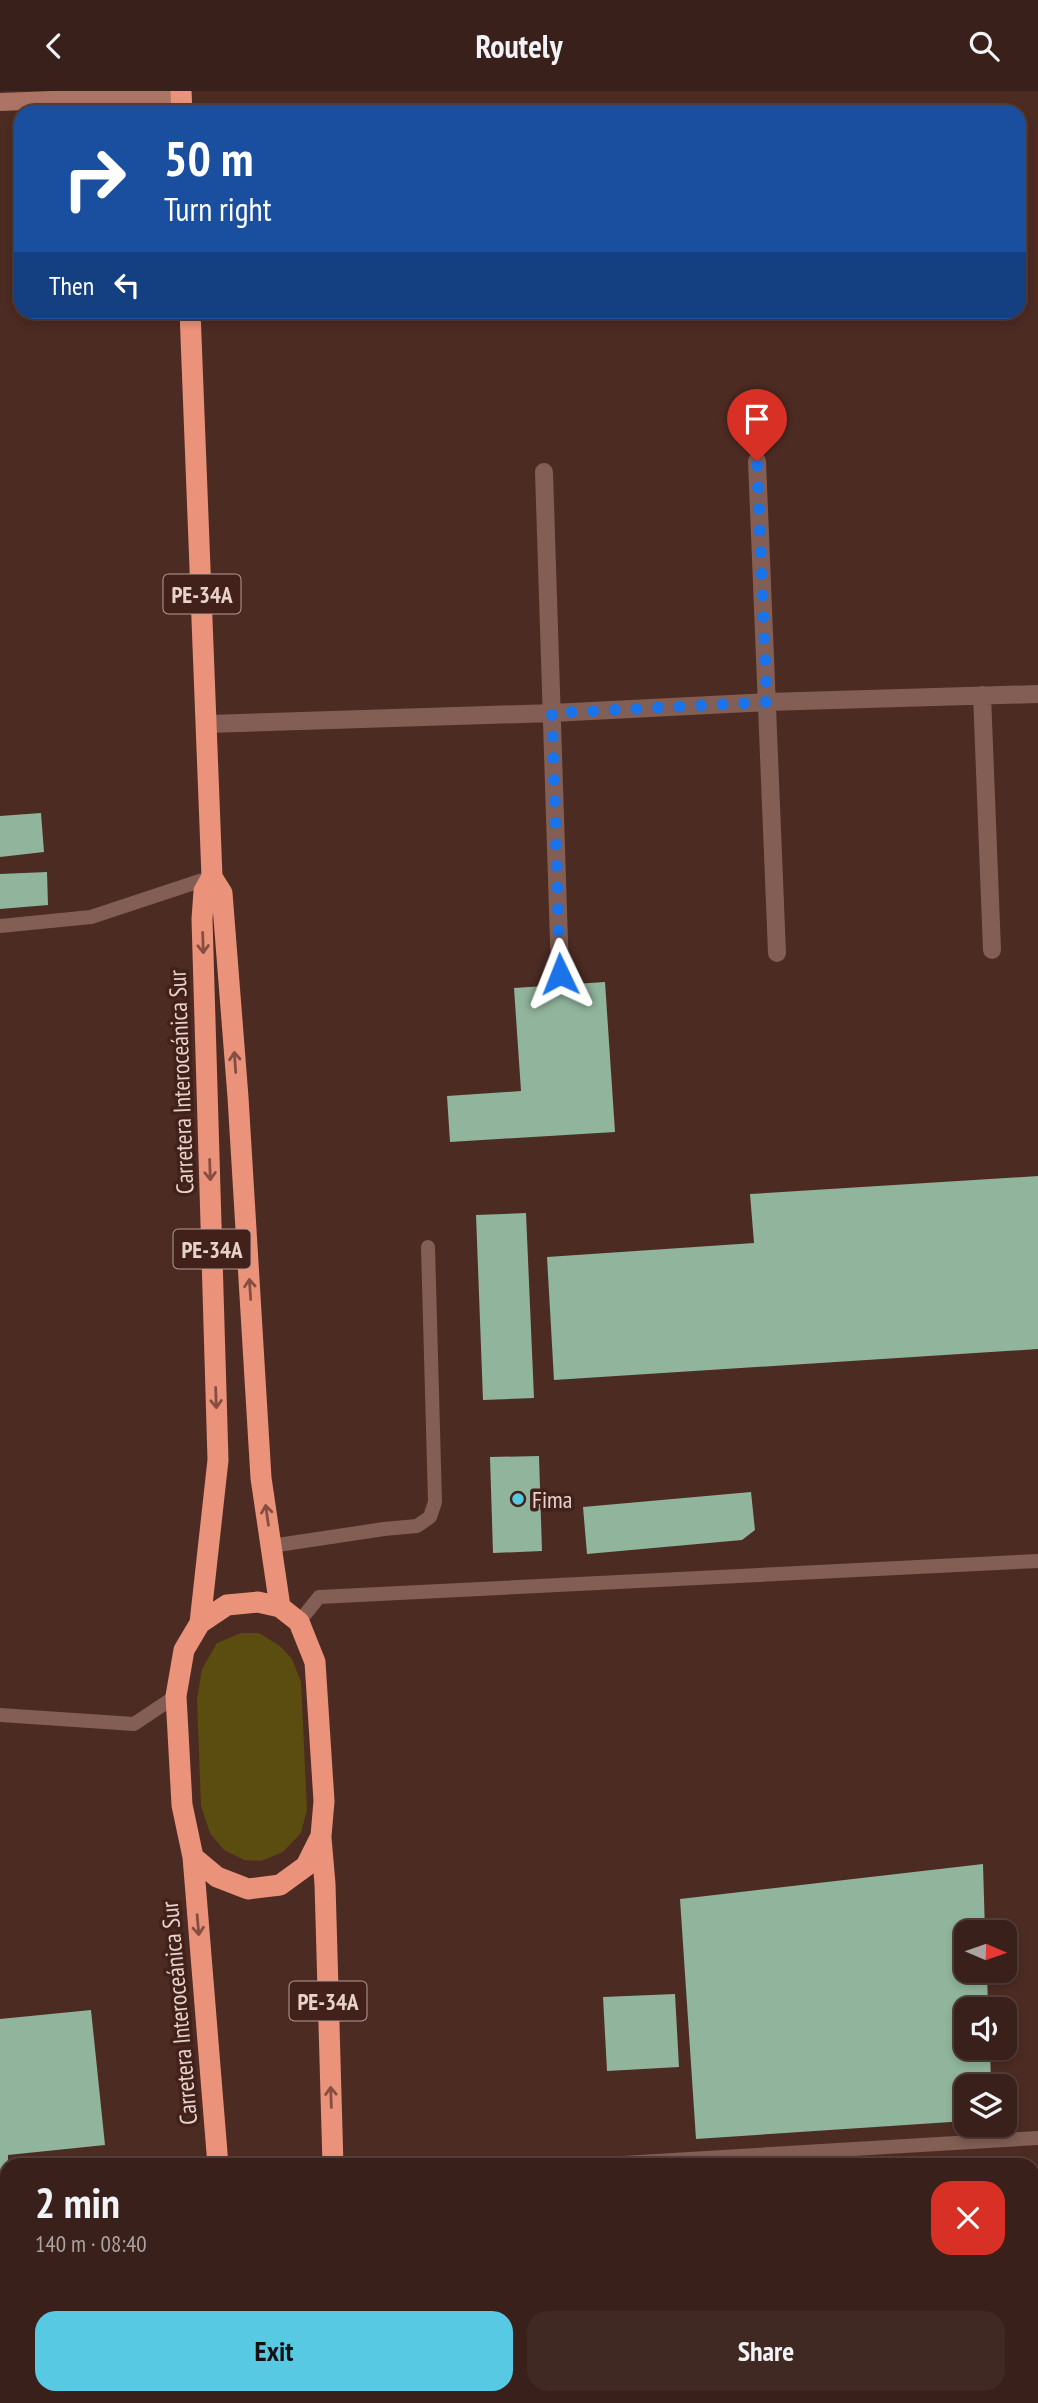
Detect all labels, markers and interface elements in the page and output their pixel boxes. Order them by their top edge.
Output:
text: Routely [476,25,562,67]
icon: back [35,27,73,65]
icon: search [965,27,1003,65]
text: 50 m [164,126,253,190]
icon: right [49,133,140,224]
text: Turn right [164,188,272,230]
icon: left [108,266,146,304]
text: Then [49,269,94,302]
pin [727,389,787,461]
icon: arrive [738,400,776,438]
road number: PE-34A [164,575,241,614]
one-way arrow [196,931,210,954]
position arrow [523,937,597,1011]
street label: Carretera Interoceánica Sur [162,969,200,1195]
one-way arrow [228,1051,241,1073]
one-way arrow [203,1159,216,1182]
road number: PE-34A [174,1229,250,1268]
one-way arrow [243,1278,256,1301]
one-way arrow [209,1386,223,1409]
place label: Fima [532,1484,572,1515]
marker: Fima [510,1491,526,1507]
one-way arrow [260,1505,273,1527]
street label: Carretera Interoceánica Sur [154,1900,204,2126]
one-way arrow [192,1913,205,1936]
north arrow [954,1920,1017,1983]
map controls [954,1920,1017,2137]
road number: PE-34A [290,1981,366,2020]
button: sound [954,1997,1017,2060]
button: layers [954,2074,1017,2137]
one-way arrow [324,2085,337,2108]
text: 2 min [35,2175,120,2230]
button: close [931,2181,1005,2255]
text: 140 m · 08:40 [35,2229,147,2258]
button: Exit [35,2311,513,2391]
button: Share [527,2311,1005,2391]

